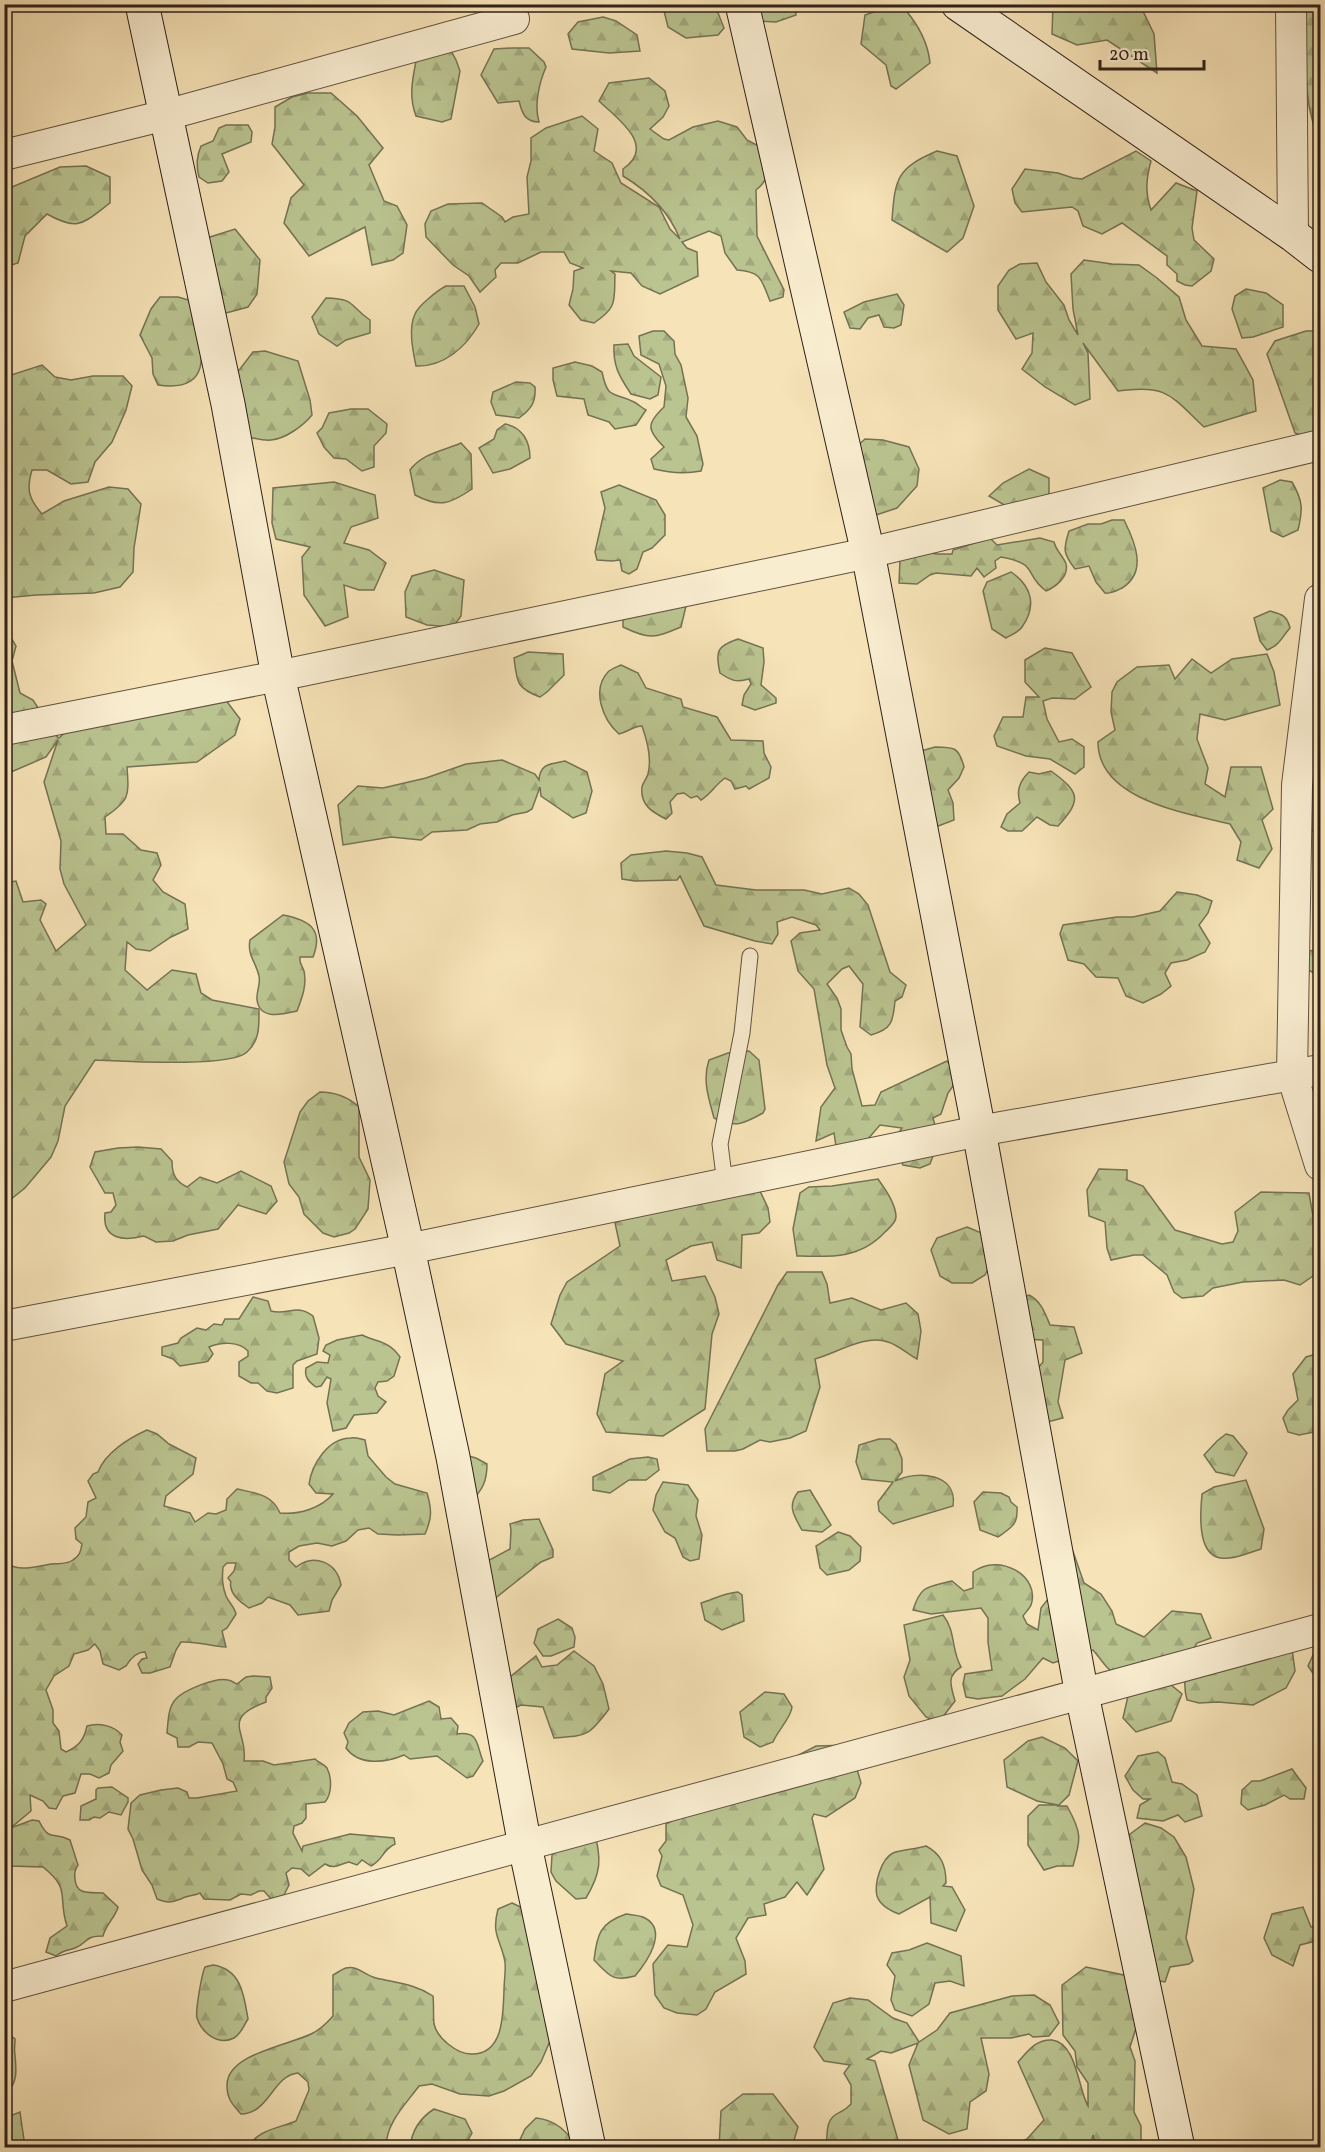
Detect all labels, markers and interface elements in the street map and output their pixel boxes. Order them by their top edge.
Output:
scale bar [1100,33,1204,71]
text: 20 m [1109,43,1149,68]

